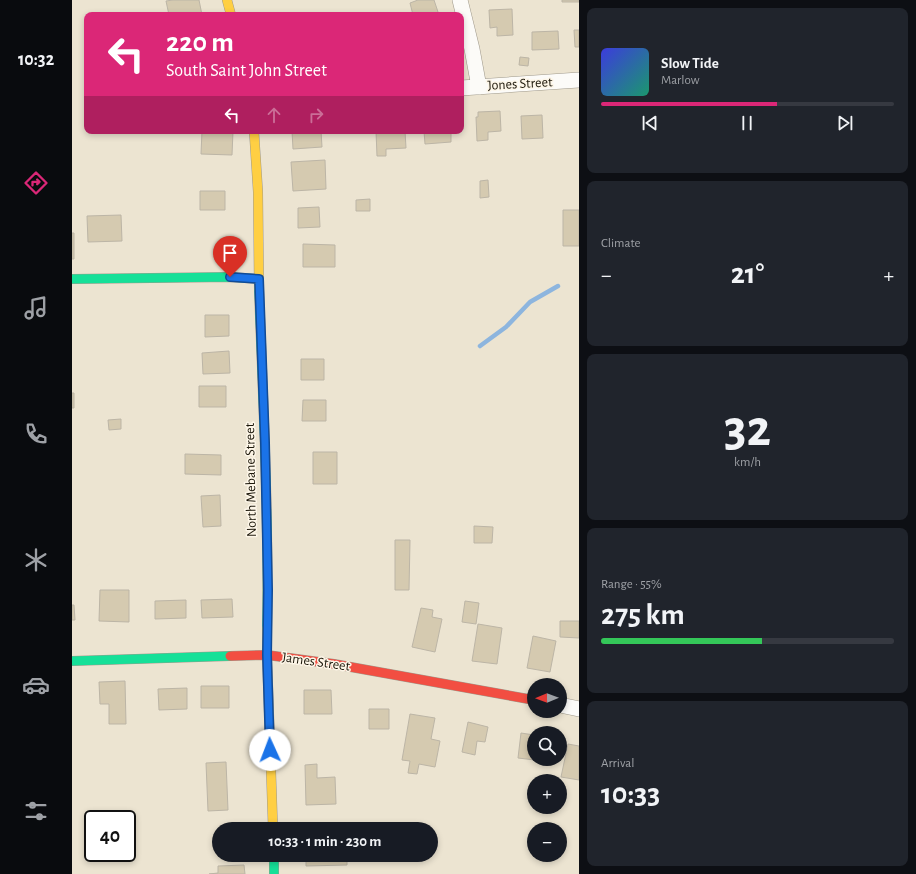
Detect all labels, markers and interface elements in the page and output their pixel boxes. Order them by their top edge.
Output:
icon: left [100,28,152,80]
text: 220 m [166,29,234,57]
text: 10:32 [18,51,54,69]
text: Slow Tide [661,56,719,71]
text: South Saint John Street [166,62,327,80]
text: Marlow [661,74,699,87]
street label: Jones Street [487,75,553,93]
icon: left [221,104,243,126]
icon: ahead [263,104,285,126]
icon: right [305,104,327,126]
icon: previous [639,112,661,134]
icon: pause [736,112,758,134]
icon: next [834,112,856,134]
icon: directions [22,169,50,197]
pin [213,236,247,277]
text: Climate [601,237,640,250]
icon: arrive [219,242,241,264]
text: 21° [731,259,764,289]
text: − [601,264,612,286]
text: + [883,264,894,286]
icon: music [22,294,50,322]
text: 32 [724,403,771,455]
icon: phone [22,420,50,448]
street label: North Mebane Street [243,422,259,537]
text: km/h [734,456,761,469]
icon: climate [22,546,50,574]
text: Range · 55% [601,578,662,591]
text: 275 km [601,600,685,630]
street label: James Street [281,650,351,674]
icon: car [22,671,50,699]
north arrow [527,678,567,718]
map controls [527,678,567,862]
button: search [527,726,567,766]
position arrow [249,729,291,771]
text: Arrival [601,757,634,770]
button: + [527,774,567,814]
text: 10:33 [601,779,660,809]
icon: filters [22,797,50,825]
speed limit sign: 40 [84,810,136,862]
button: − [527,822,567,862]
text: 10:33 · 1 min · 230 m [269,834,381,849]

